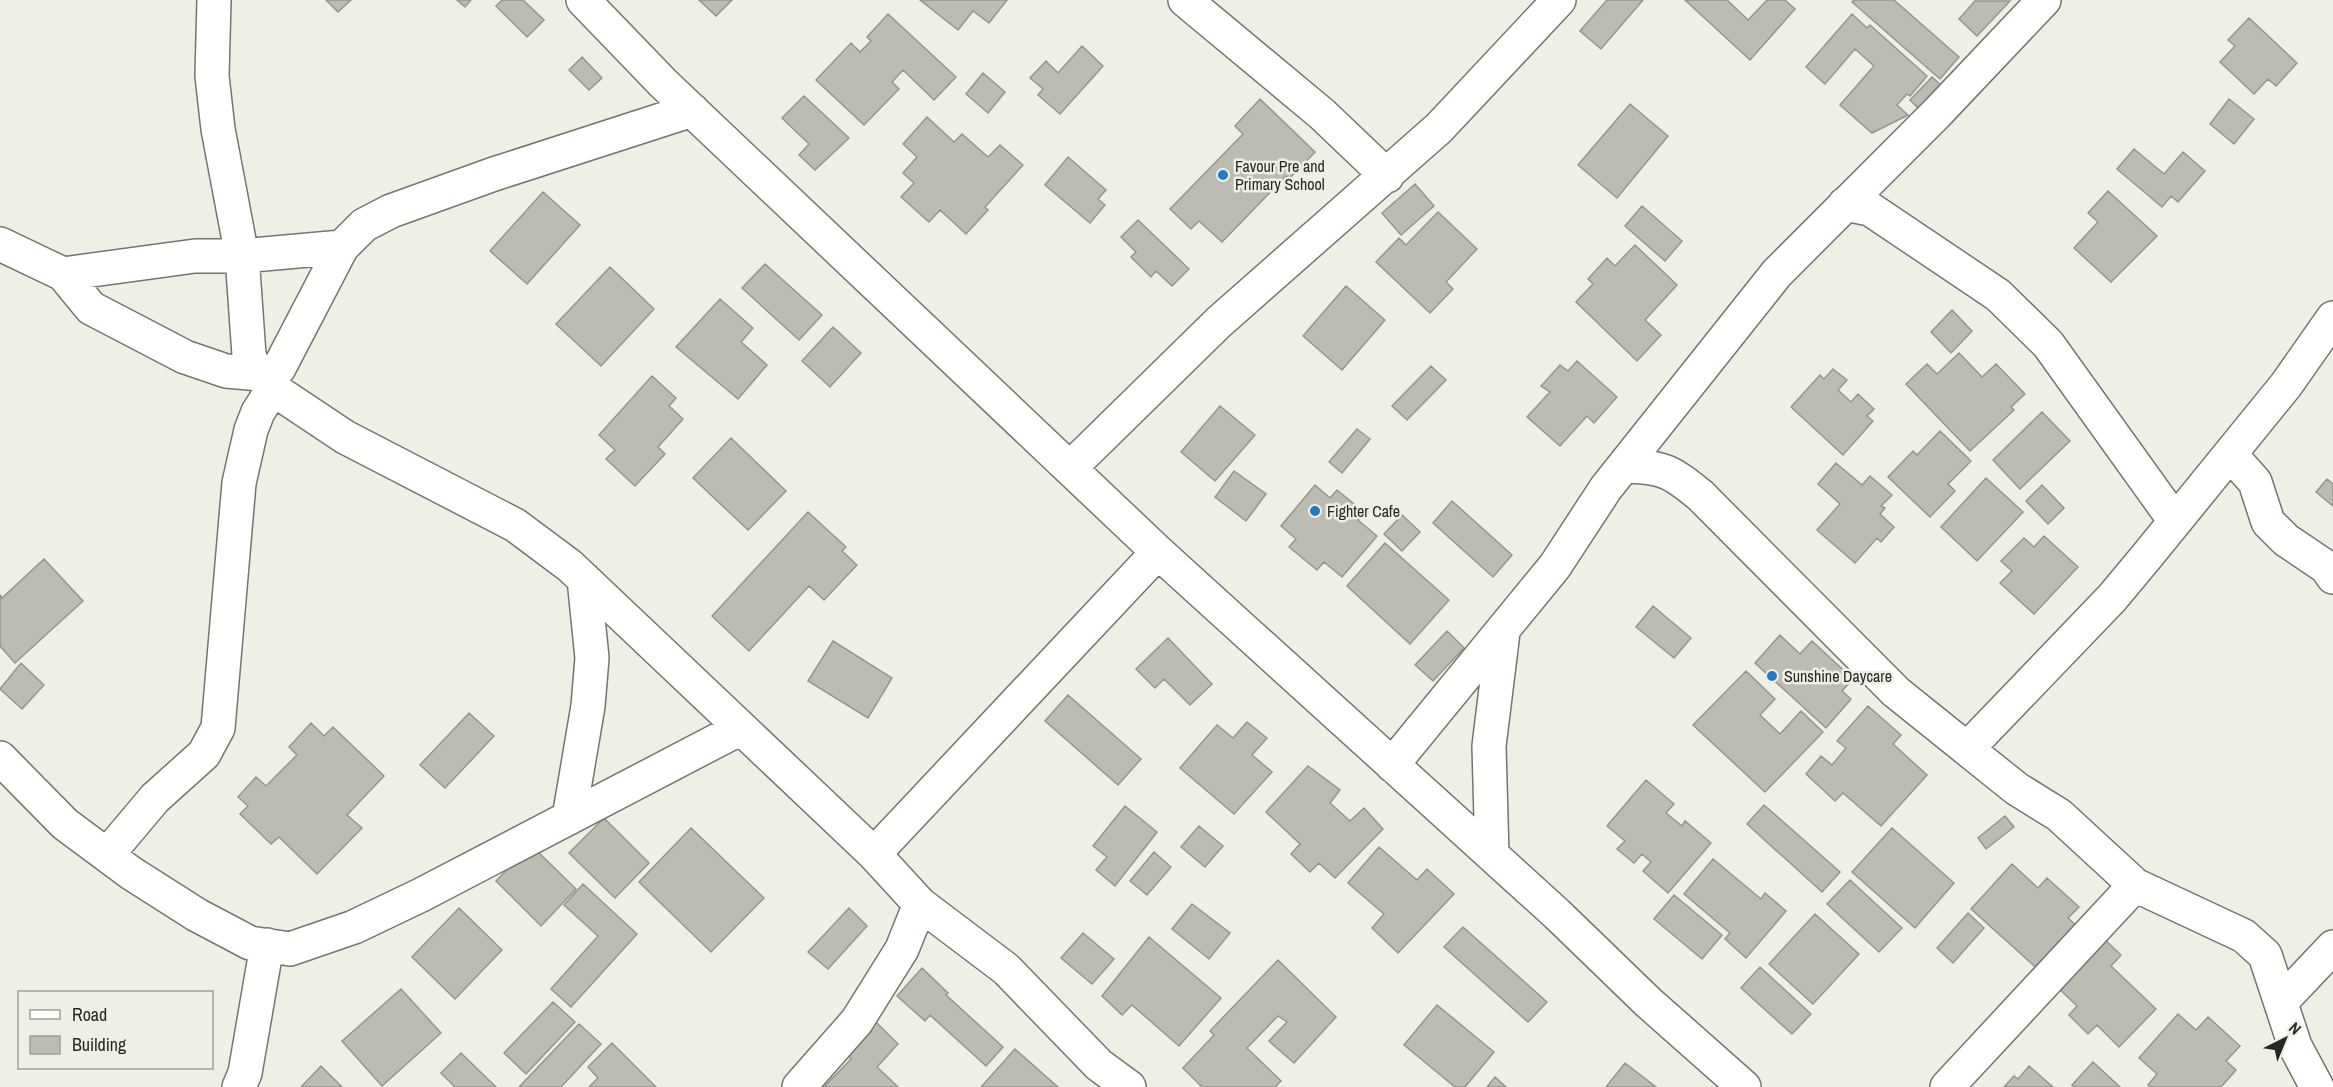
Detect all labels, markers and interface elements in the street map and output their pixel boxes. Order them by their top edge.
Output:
place label: Favour Pre and Primary School [1235,155,1325,195]
marker: Favour Pre and Primary School [1216,168,1230,182]
place label: Fighter Cafe [1327,500,1400,522]
marker: Fighter Cafe [1308,504,1322,518]
place label: Sunshine Daycare [1784,665,1892,687]
marker: Sunshine Daycare [1765,669,1779,683]
legend [18,991,213,1069]
text: Road [72,1002,107,1027]
north arrow [2255,1009,2315,1069]
text: N [2284,1017,2306,1039]
text: Building [72,1032,127,1057]

